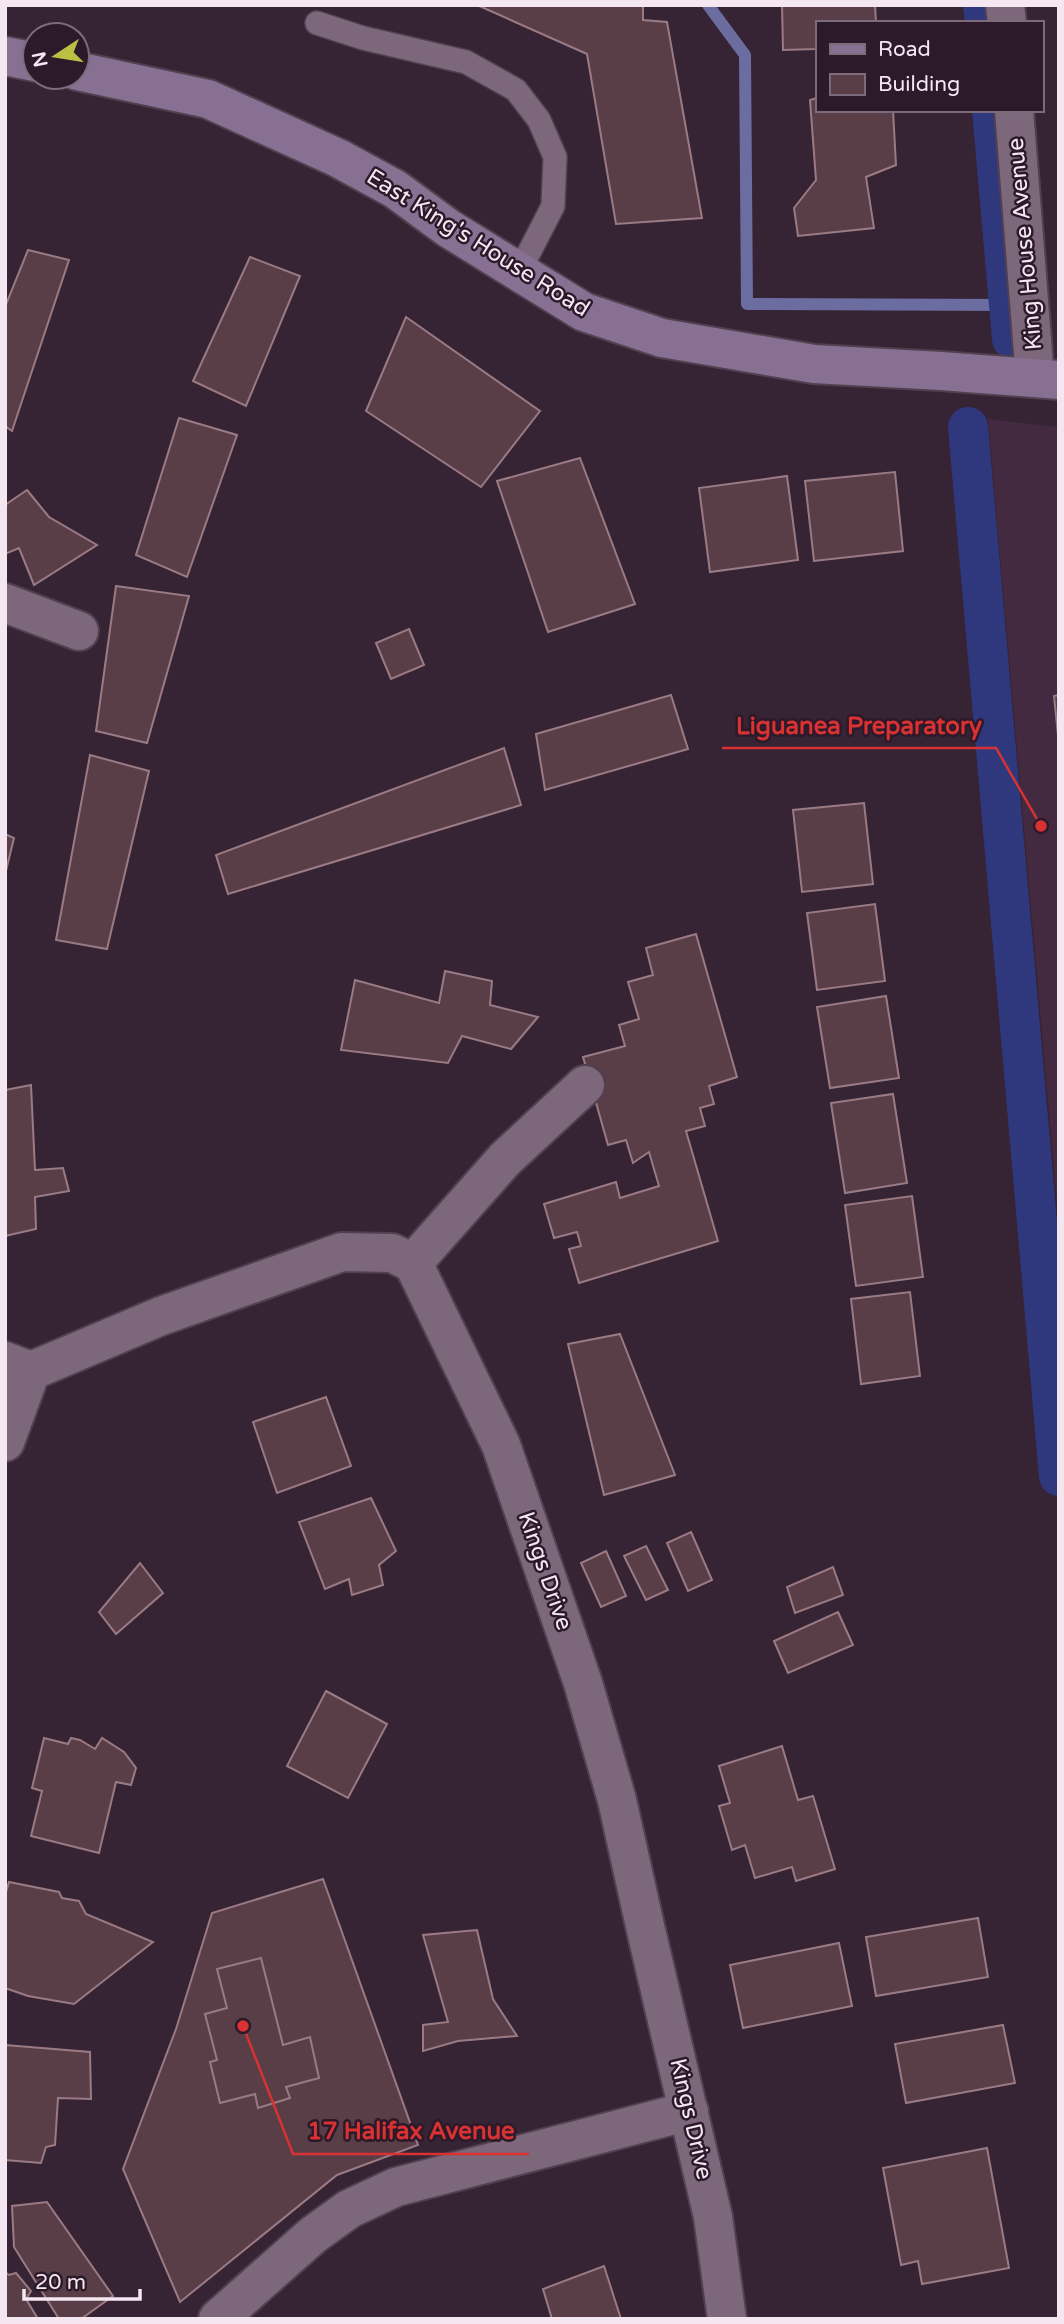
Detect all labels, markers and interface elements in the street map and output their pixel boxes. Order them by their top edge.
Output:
north arrow [21,21,91,91]
legend [816,21,1043,112]
text: Road [878,37,931,62]
text: N [28,50,53,69]
text: Building [878,72,960,97]
street label: King House Avenue [1002,137,1048,351]
street label: East King's House Road [361,163,595,323]
callout: Liguanea Preparatory [722,703,996,748]
text: Liguanea Preparatory [736,712,982,741]
street label: Kings Drive [512,1508,578,1634]
street label: Kings Drive [663,2056,719,2182]
callout: 17 Halifax Avenue [293,2109,529,2154]
text: 17 Halifax Avenue [307,2117,515,2146]
scale bar [24,2258,140,2302]
text: 20 m [35,2270,86,2295]

